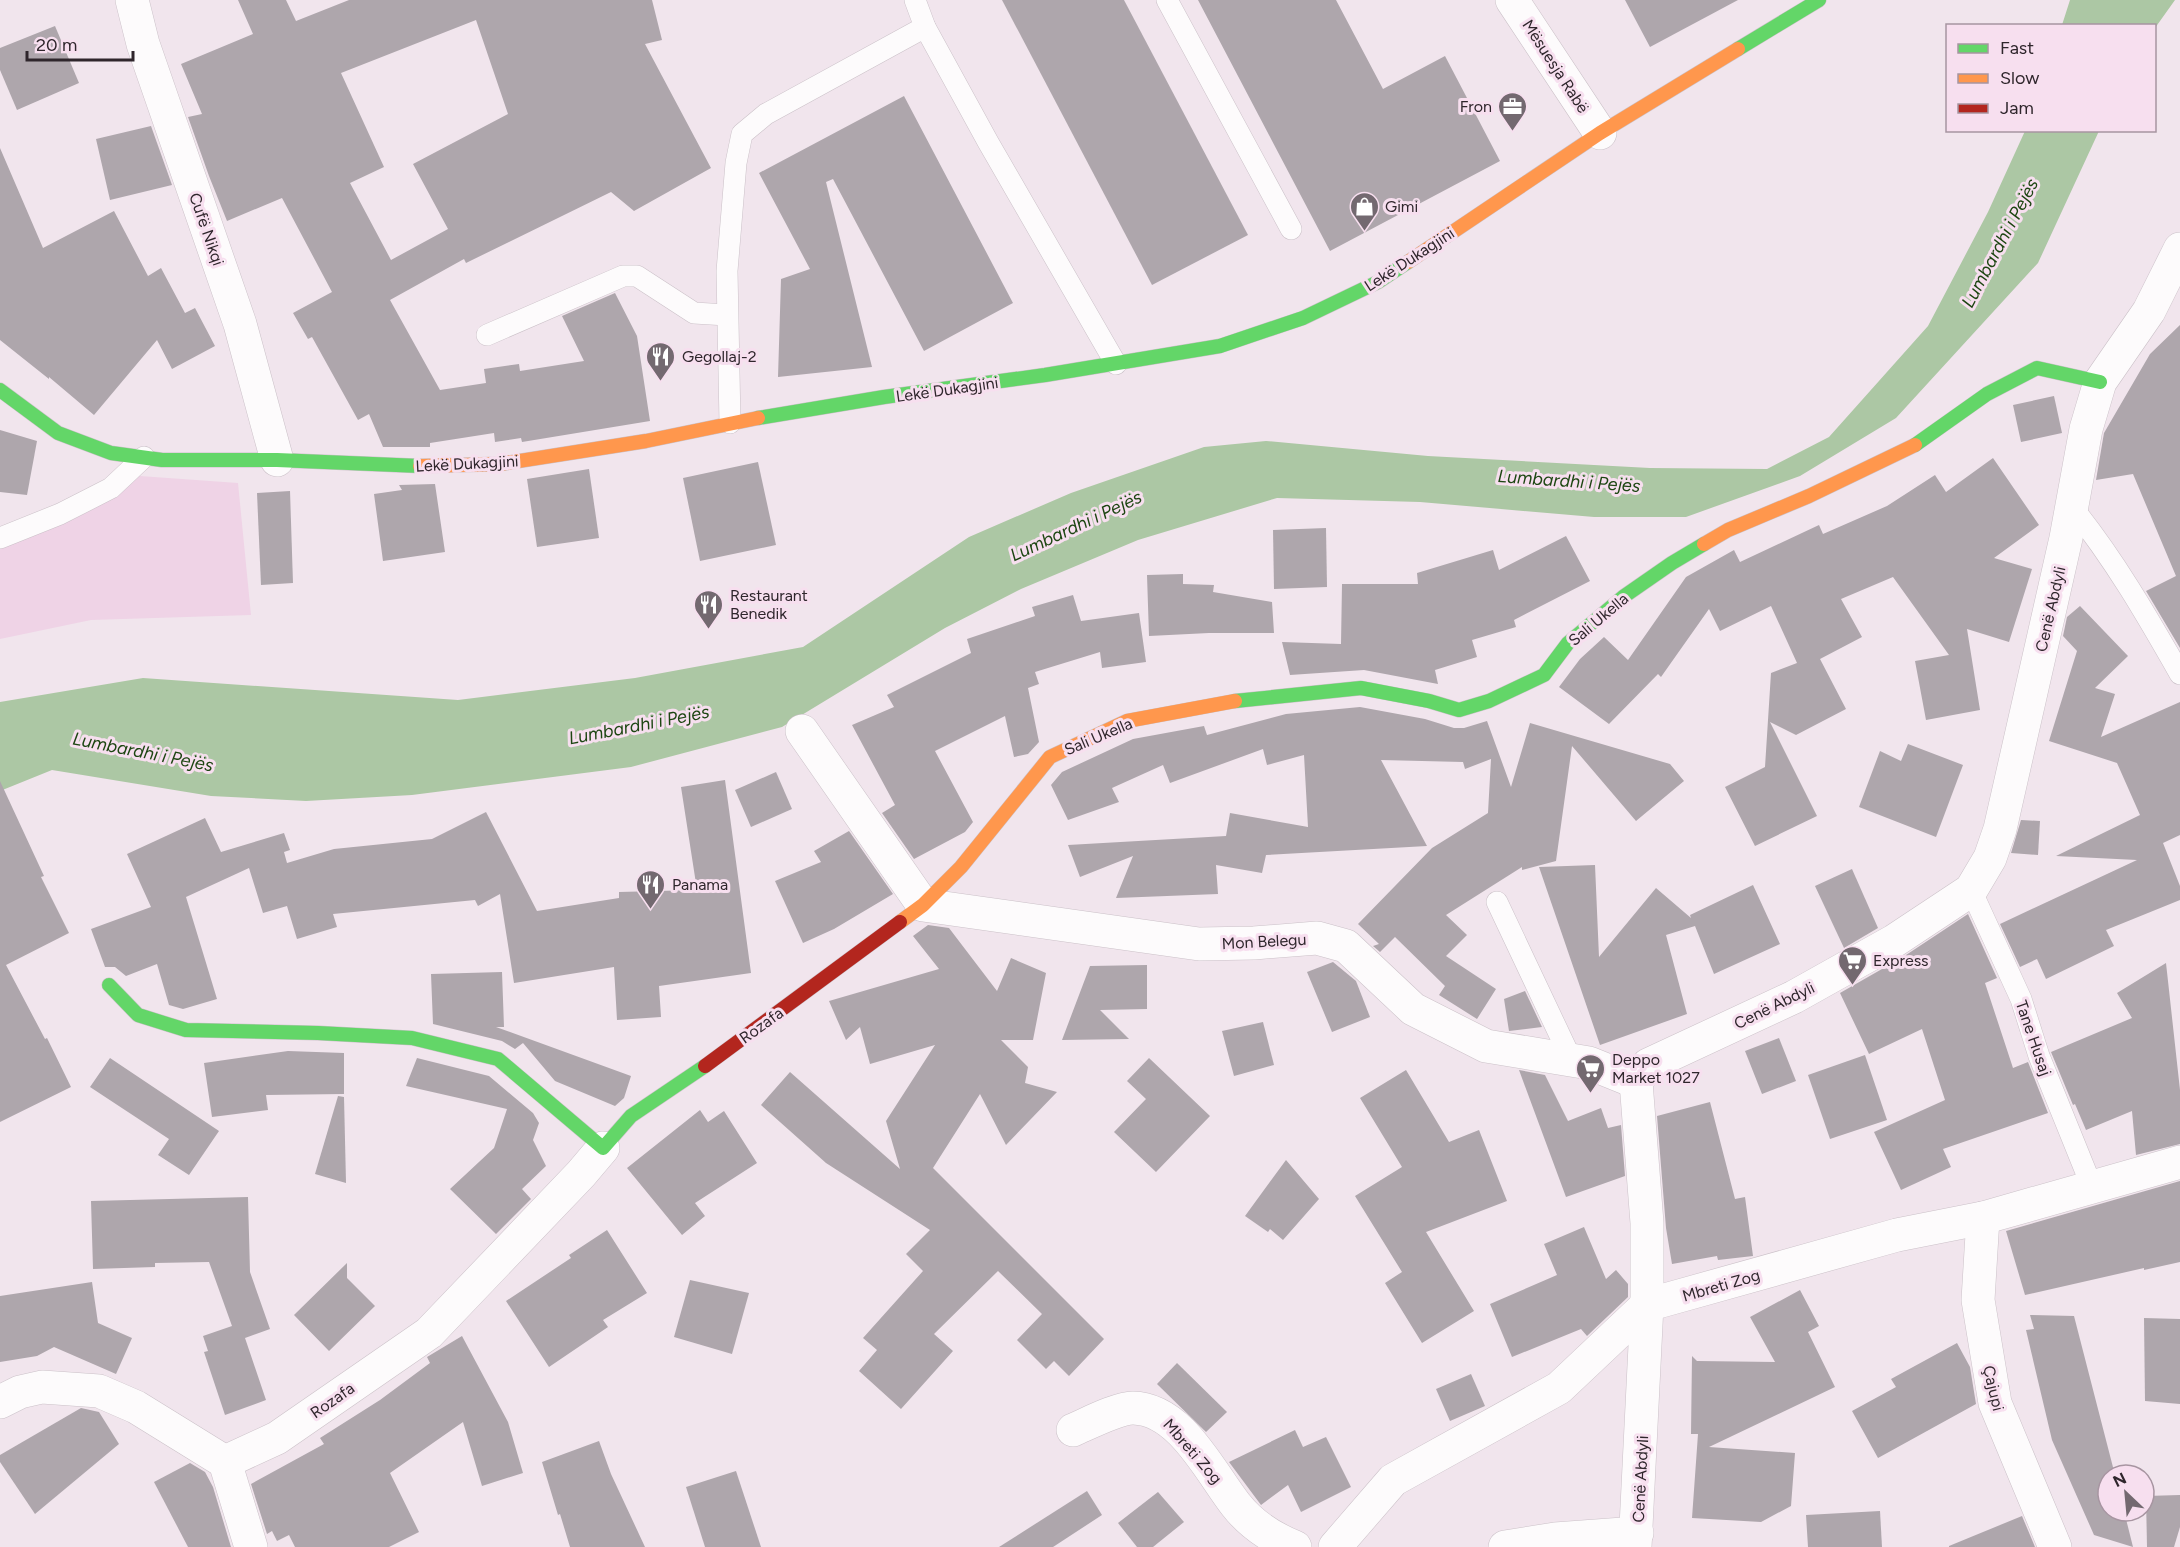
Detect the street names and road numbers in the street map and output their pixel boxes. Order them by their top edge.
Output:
street label: Mësuesja Rabë [1518,16,1593,117]
street label: Cufë Nikqi [185,190,228,268]
street label: Lekë Dukagjini [1361,223,1458,295]
street label: Lekë Dukagjini [895,373,999,406]
street label: Lekë Dukagjini [415,451,519,476]
street label: Cenë Abdyli [2031,565,2070,654]
street label: Sali Ukella [1565,589,1632,650]
street label: Sali Ukella [1061,714,1135,759]
street label: Mon Belegu [1221,930,1307,953]
street label: Cenë Abdyli [1731,978,1818,1033]
street label: Tane Husaj [2012,998,2055,1078]
street label: Rozafa [736,1003,787,1048]
street label: Mbreti Zog [1680,1265,1762,1306]
street label: Çajupi [1979,1364,2008,1413]
street label: Rozafa [307,1378,358,1422]
street label: Mbreti Zog [1159,1415,1226,1488]
street label: Cenë Abdyli [1629,1435,1652,1523]

